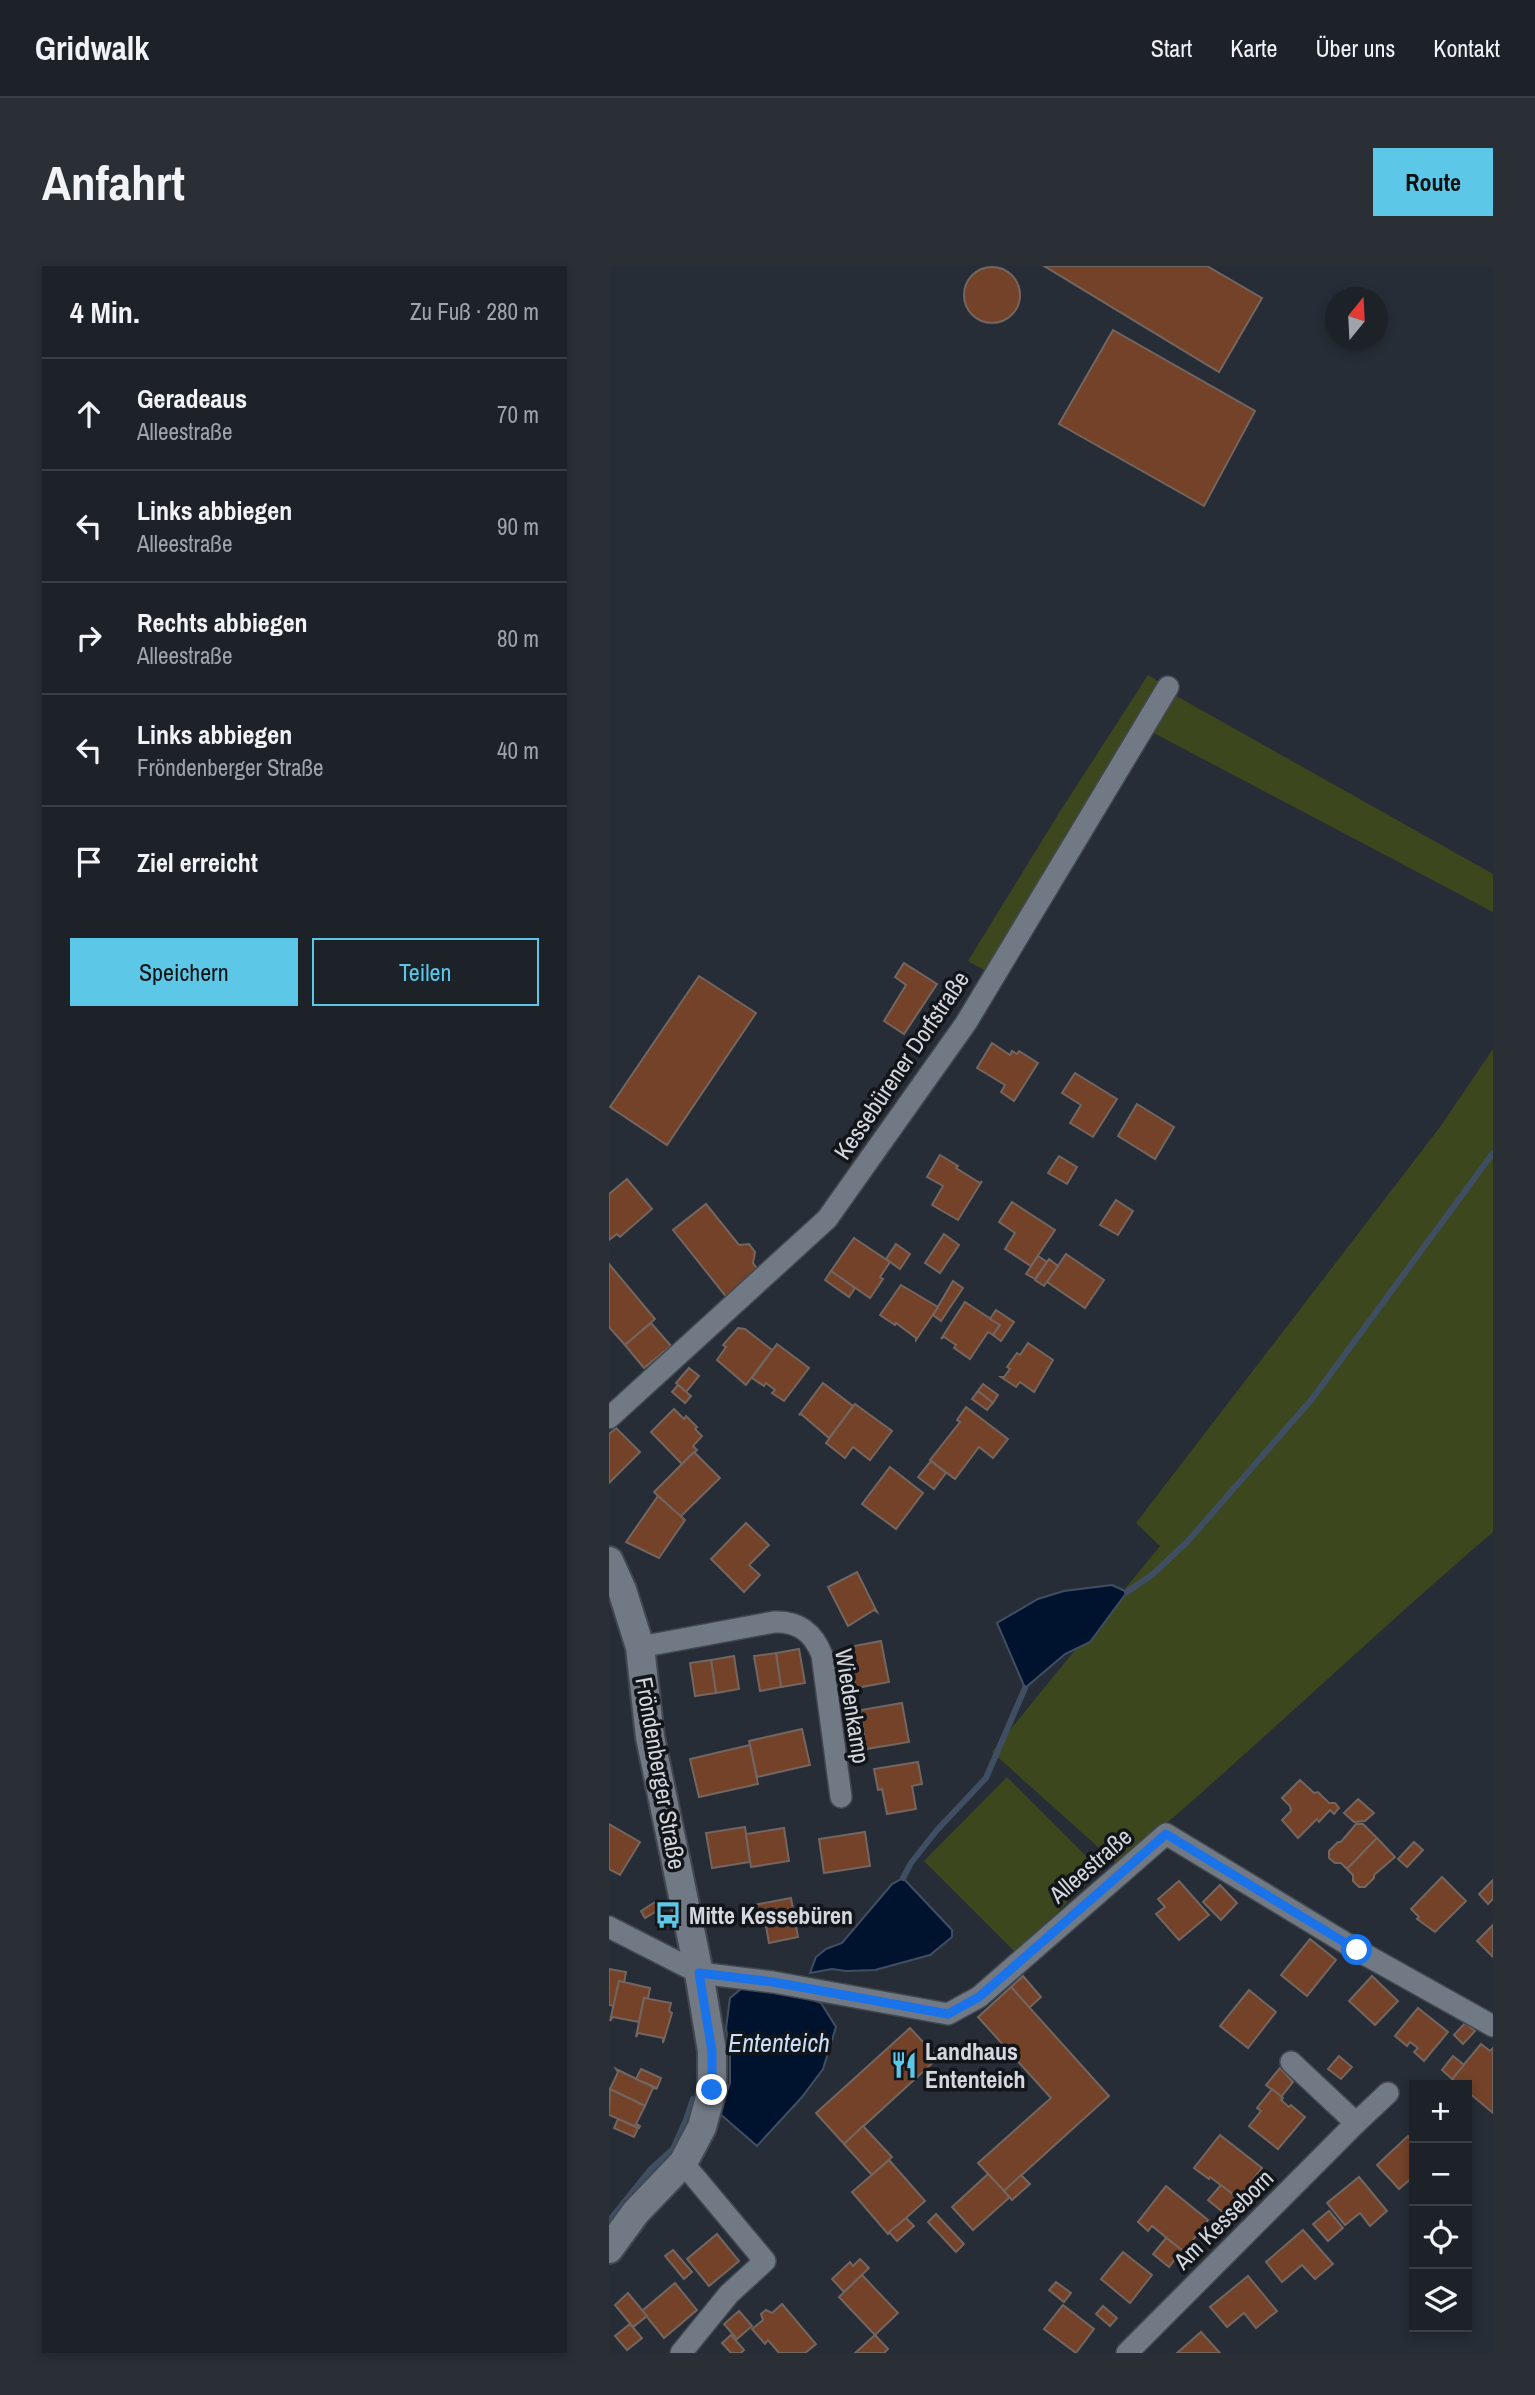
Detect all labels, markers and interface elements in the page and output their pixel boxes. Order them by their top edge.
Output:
text: Gridwalk [35,26,149,70]
text: Start [1151,32,1192,64]
text: Karte [1230,32,1277,64]
text: Über uns [1315,32,1395,64]
text: Kontakt [1433,32,1500,64]
button: Route [1373,148,1493,216]
text: Anfahrt [42,149,185,215]
north arrow [1325,287,1388,350]
text: 4 Min. [70,292,140,332]
text: Zu Fuß · 280 m [410,296,539,327]
text: Geradeaus [137,381,247,416]
icon: ahead [70,395,108,433]
text: 70 m [497,399,539,430]
text: Alleestraße [137,416,232,447]
text: Links abbiegen [137,493,292,528]
icon: left [70,507,108,545]
text: 90 m [497,511,539,542]
text: Alleestraße [137,528,232,559]
text: Rechts abbiegen [137,605,308,640]
icon: right [70,619,108,657]
text: 80 m [497,623,539,654]
text: Alleestraße [137,640,232,671]
text: Links abbiegen [137,717,292,752]
icon: left [70,731,108,769]
text: 40 m [497,735,539,766]
text: Fröndenberger Straße [137,752,324,783]
icon: arrive [70,843,108,881]
text: Ziel erreicht [137,845,258,880]
button: Speichern [70,938,298,1006]
button: Teilen [312,938,539,1006]
street label: Kessebürener Dorfstraße [826,964,976,1166]
street label: Wiedenkamp [828,1646,878,1766]
street label: Fröndenberger Straße [628,1674,694,1872]
street label: Alleestraße [1041,1820,1138,1910]
place label: Mitte Kessebüren [689,1899,853,1931]
bus stop icon: Mitte Kessebüren [653,1900,683,1930]
route start [1341,1934,1372,1965]
water label: Ententeich [728,2025,830,2060]
place label: Landhaus Ententeich [925,2035,1026,2095]
restaurant icon: Landhaus Ententeich [889,2050,919,2080]
route end [696,2074,727,2105]
map controls [1409,2080,1472,2332]
button: + [1409,2080,1472,2143]
button: − [1409,2143,1472,2206]
street label: Am Kesseborn [1165,2162,1280,2277]
button: locate [1409,2206,1472,2269]
button: layers [1409,2269,1472,2332]

